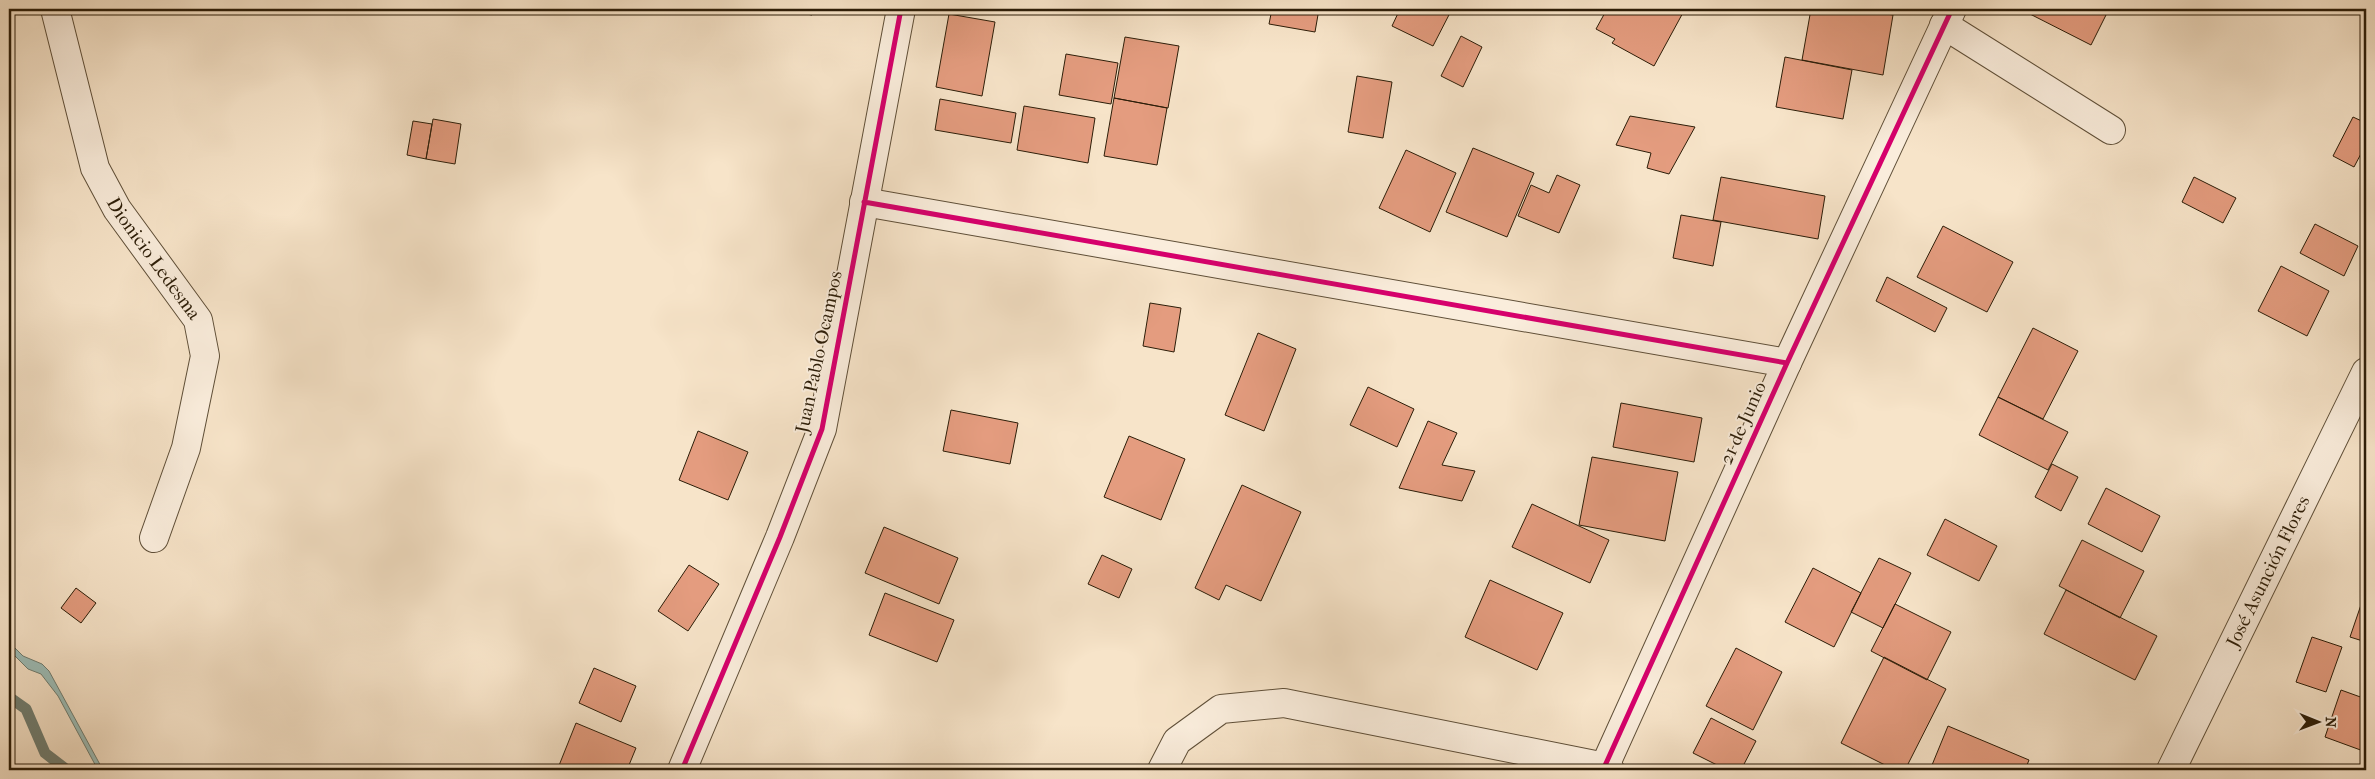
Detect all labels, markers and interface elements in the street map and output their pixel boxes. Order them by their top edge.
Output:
street label: Dionicio Ledesma [102,194,205,324]
street label: Juan Pablo Ocampos [791,269,847,437]
street label: 21 de Junio [1715,378,1771,468]
street label: José Asunción Flores [2221,492,2315,653]
north arrow [2292,696,2342,746]
text: N [2322,717,2339,728]

